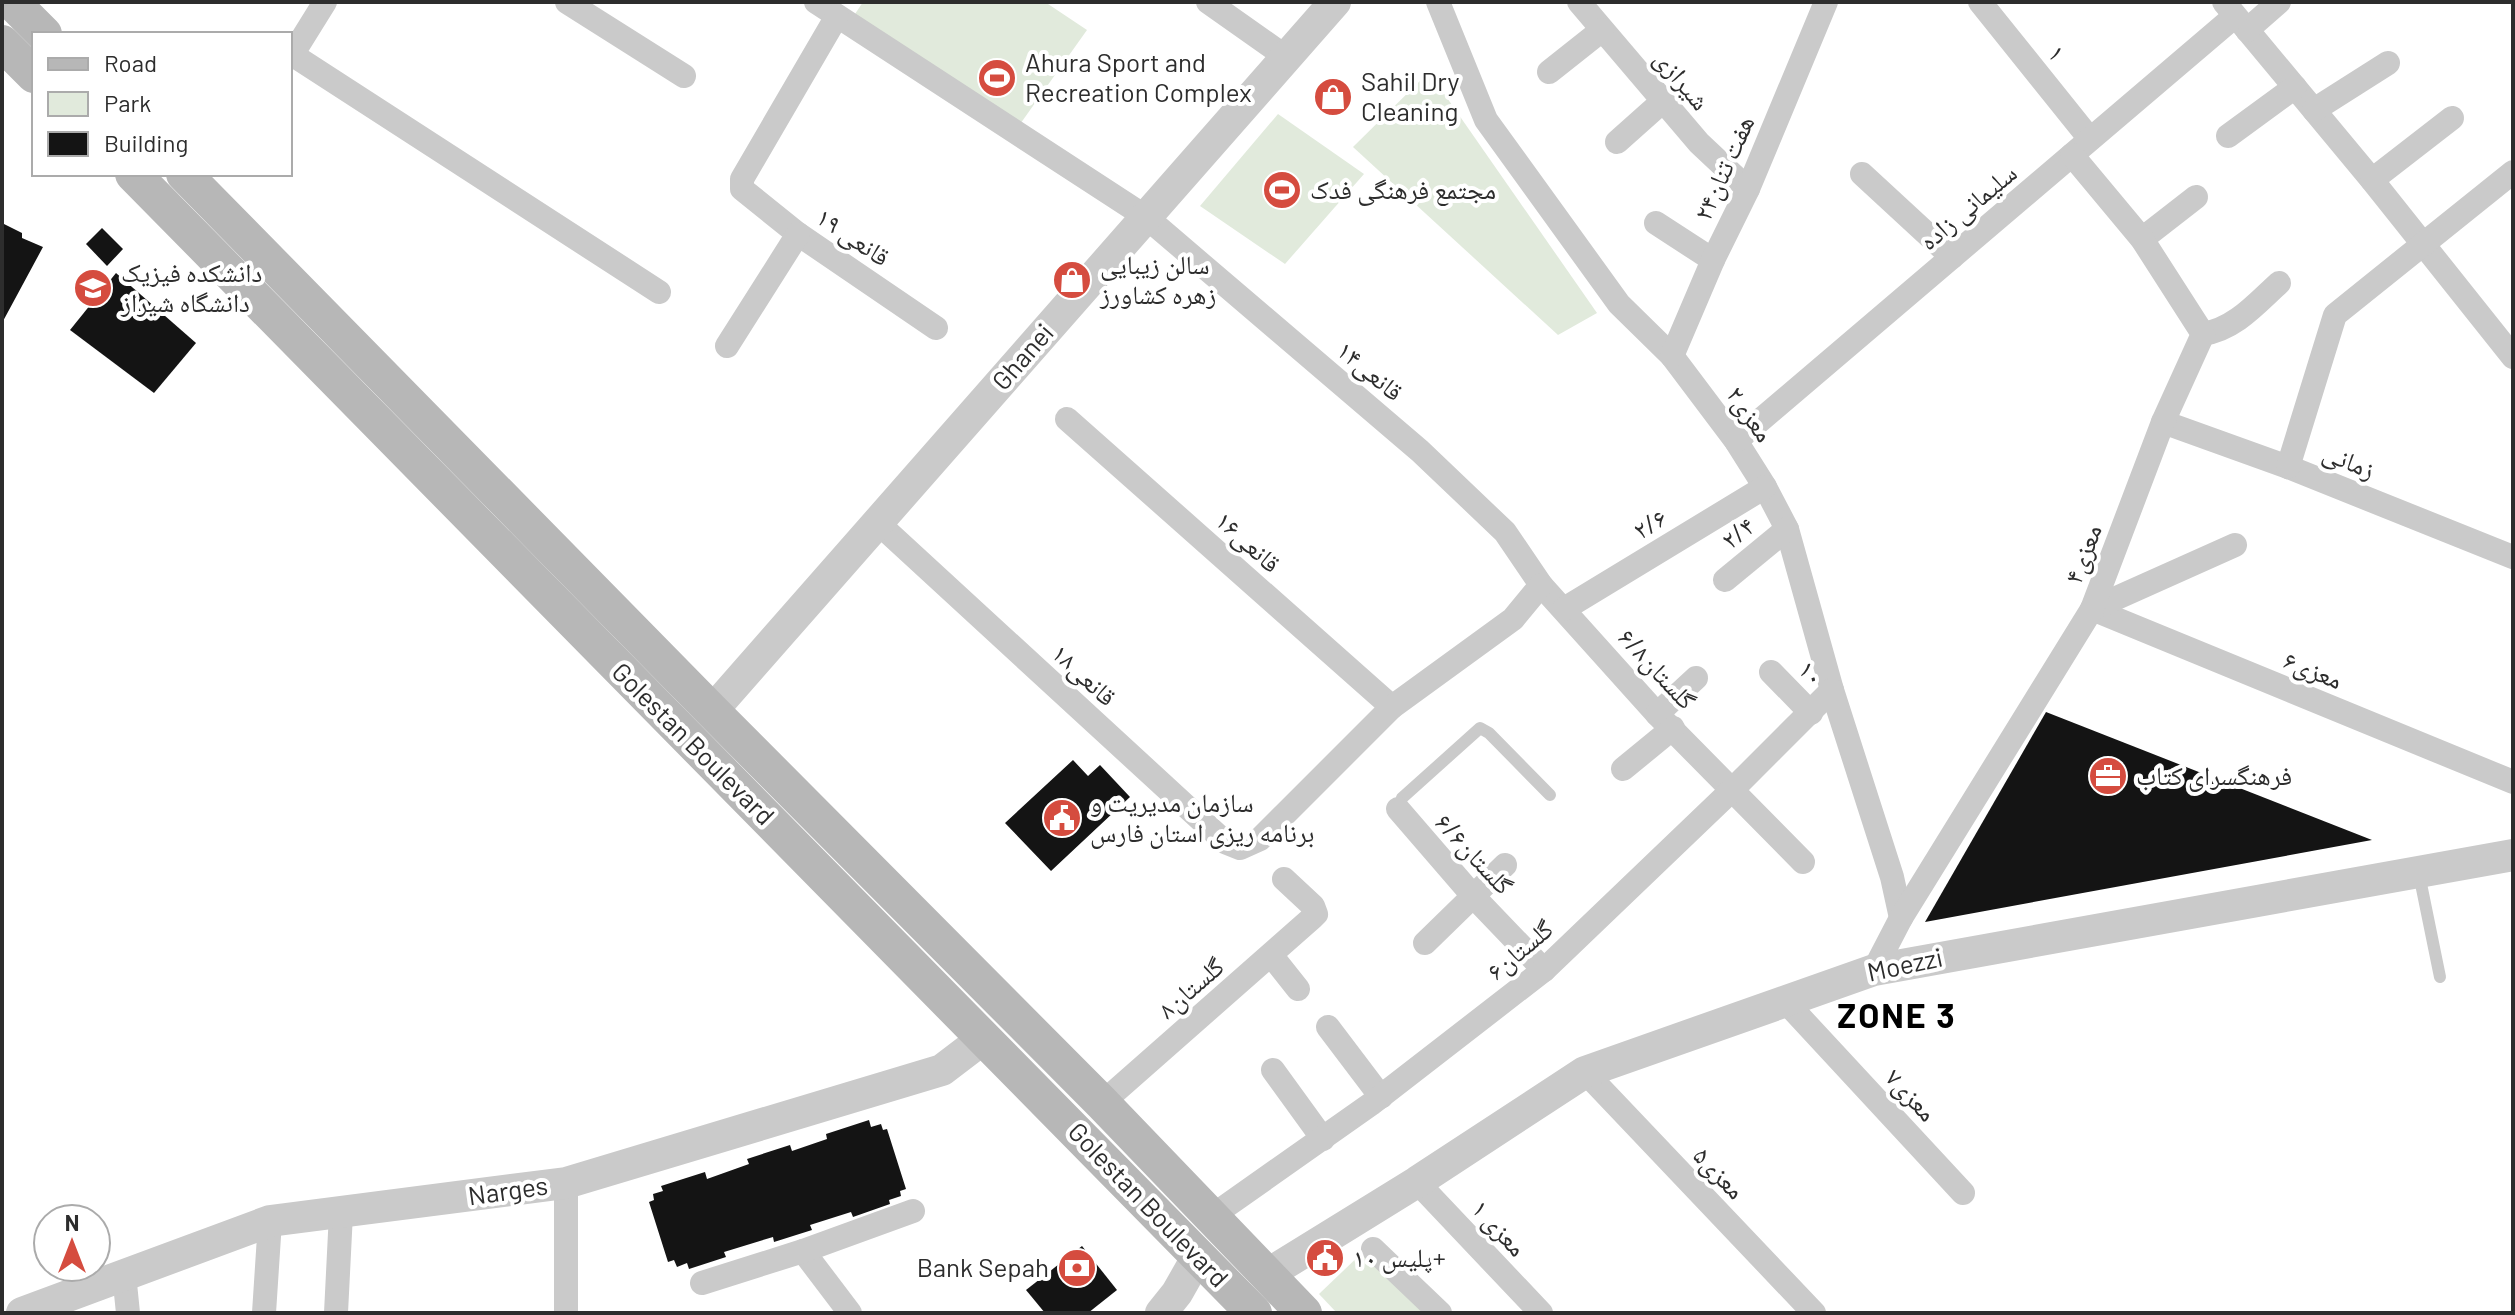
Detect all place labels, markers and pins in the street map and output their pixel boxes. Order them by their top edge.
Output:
place label: Ahura Sport and Recreation Complex [1025,46,1252,107]
sports icon: Ahura Sport and Recreation Complex [976,57,1018,99]
place label: Sahil Dry Cleaning [1361,65,1460,126]
shop icon: Sahil Dry Cleaning [1312,76,1354,118]
sports icon: مجتمع فرهنگی فدک [1261,169,1303,211]
place label: مجتمع فرهنگی فدک [1310,173,1496,207]
place label: سالن زیبایی زهره کشاورز [1099,248,1216,310]
place label: دانشکده فیزیک دانشگاه شیراز [120,256,262,318]
shop icon: سالن زیبایی زهره کشاورز [1051,259,1093,301]
school or university icon: دانشکده فیزیک دانشگاه شیراز [72,267,114,309]
office icon: فرهنگسرای کتاب [2087,755,2129,797]
place label: فرهنگسرای کتاب [2136,759,2292,792]
place label: سازمان مدیریت و برنامه ریزی استان فارس [1090,786,1314,849]
public building icon: سازمان مدیریت و برنامه ریزی استان فارس [1041,797,1083,839]
public building icon: پلیس ۱۰+ [1304,1237,1346,1279]
place label: پلیس ۱۰+ [1353,1241,1446,1274]
bank icon: Bank Sepah [1056,1247,1098,1289]
place label: Bank Sepah [917,1251,1049,1282]

